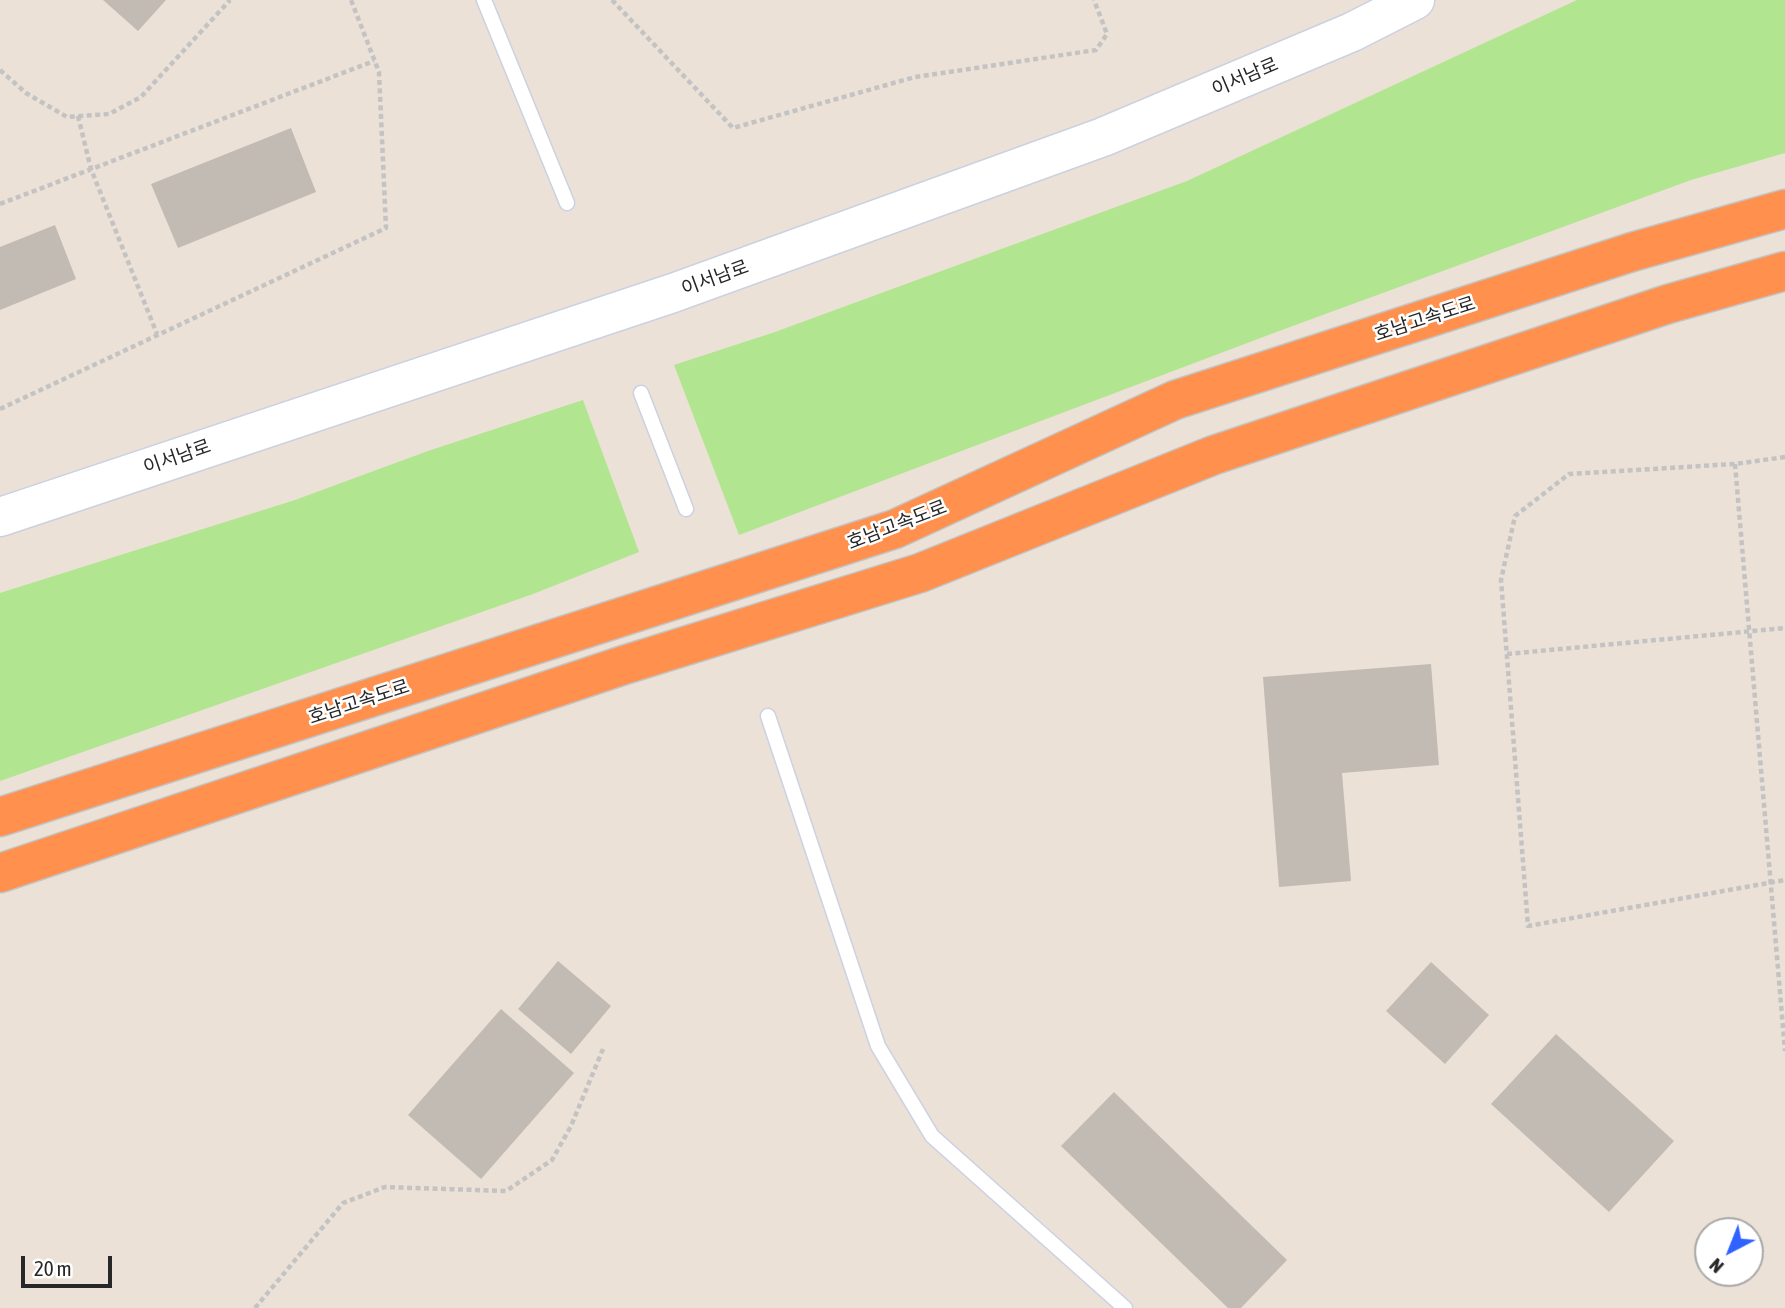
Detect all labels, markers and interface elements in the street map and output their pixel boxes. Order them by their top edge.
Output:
street label: 이서남로 [1208,53,1282,101]
street label: 이서남로 [678,255,752,301]
street label: 호남고속도로 [1372,292,1478,346]
street label: 이서남로 [140,435,214,479]
street label: 호남고속도로 [844,496,950,554]
street label: 호남고속도로 [306,675,412,729]
north arrow [1694,1217,1764,1287]
scale bar [24,1242,116,1286]
text: N [1705,1254,1728,1278]
text: 20 m [34,1256,72,1280]

